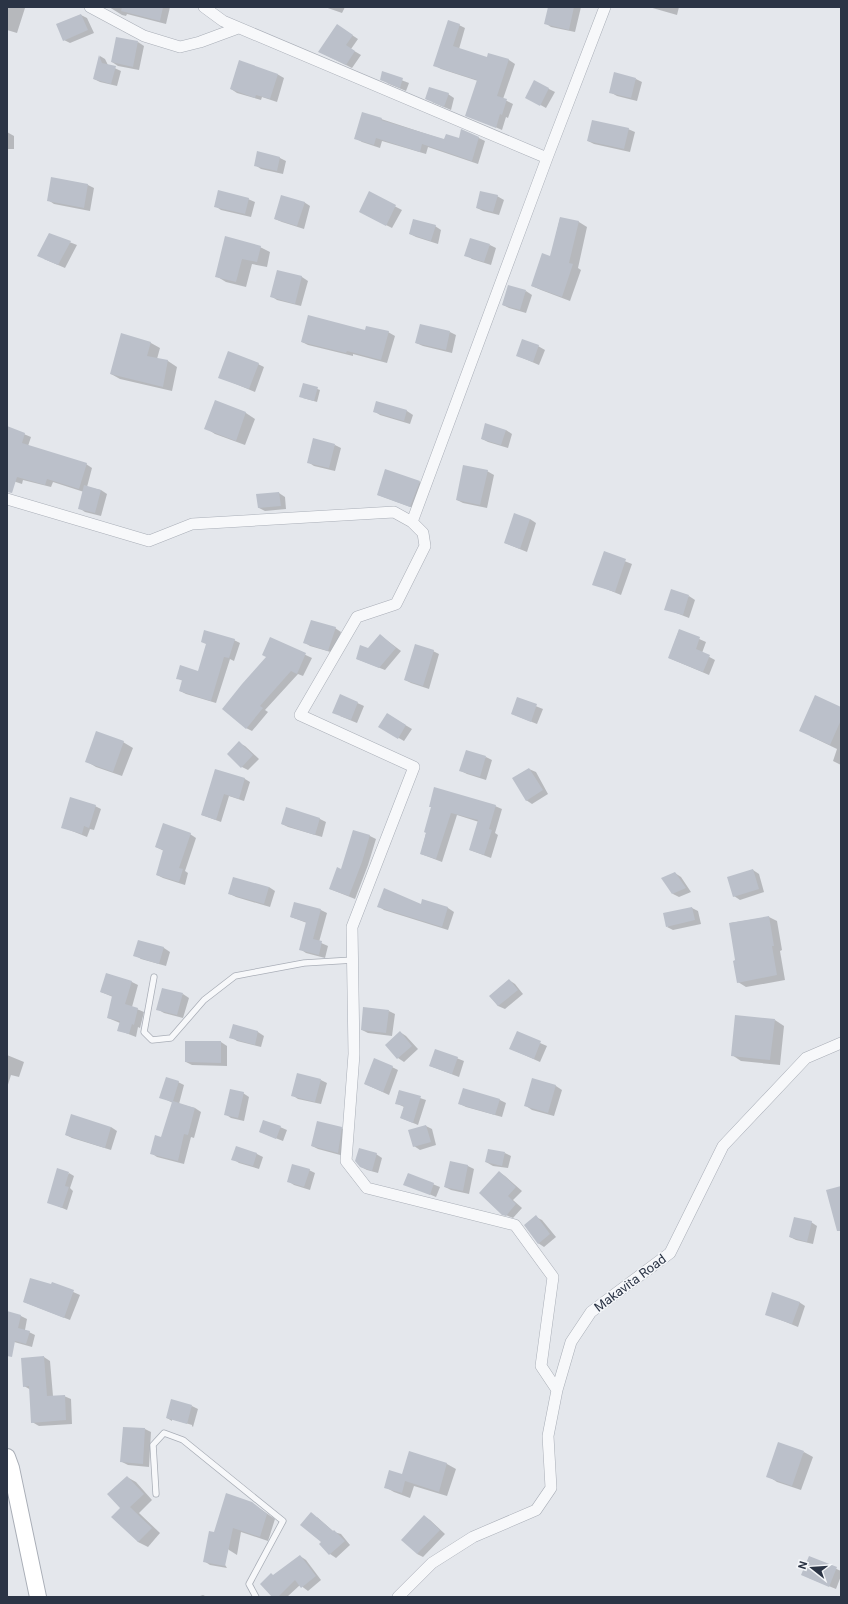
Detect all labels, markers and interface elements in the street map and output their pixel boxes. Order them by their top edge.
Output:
street label: Makavita Road [591,1251,669,1315]
north arrow [792,1548,832,1588]
text: N [796,1559,810,1571]

